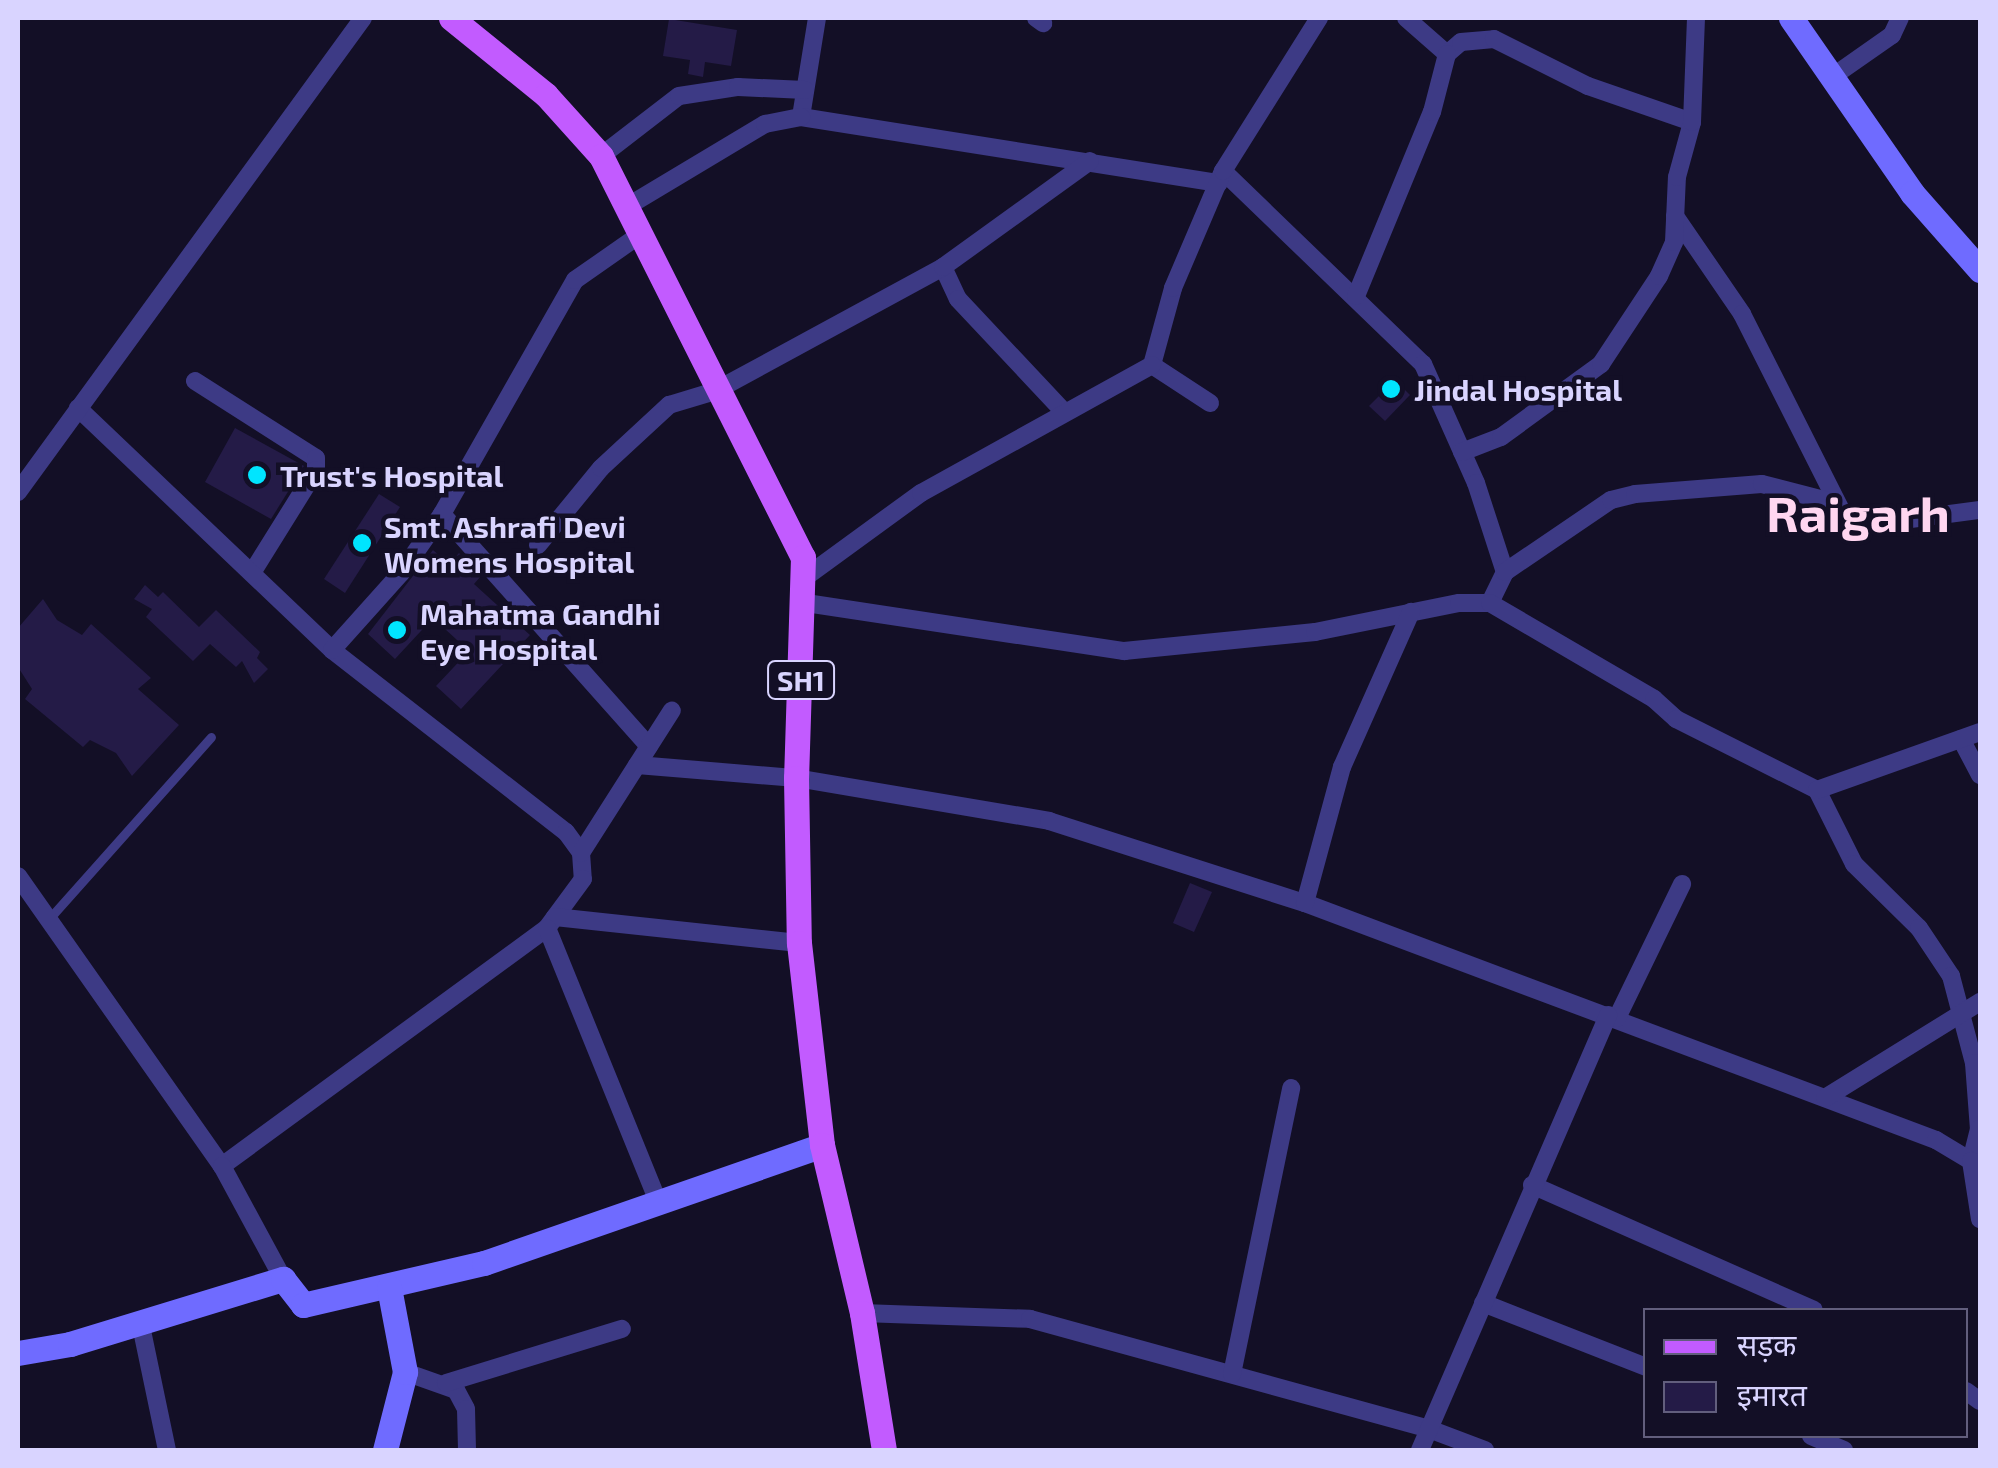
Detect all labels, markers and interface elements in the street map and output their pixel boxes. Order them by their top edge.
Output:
place label: Jindal Hospital [1414,371,1623,407]
marker: Jindal Hospital [1378,376,1404,402]
place label: Trust's Hospital [280,457,503,493]
marker: Trust's Hospital [244,462,270,488]
district label: Raigarh [1766,483,1950,543]
place label: Smt. Ashrafi Devi Womens Hospital [384,508,634,578]
marker: Smt. Ashrafi Devi Womens Hospital [349,530,375,556]
place label: Mahatma Gandhi Eye Hospital [420,595,661,666]
marker: Mahatma Gandhi Eye Hospital [384,617,410,643]
road number: SH1 [766,657,836,703]
legend [1643,1308,1968,1438]
text: सड़क [1737,1326,1796,1362]
text: इमारत [1737,1376,1807,1412]

